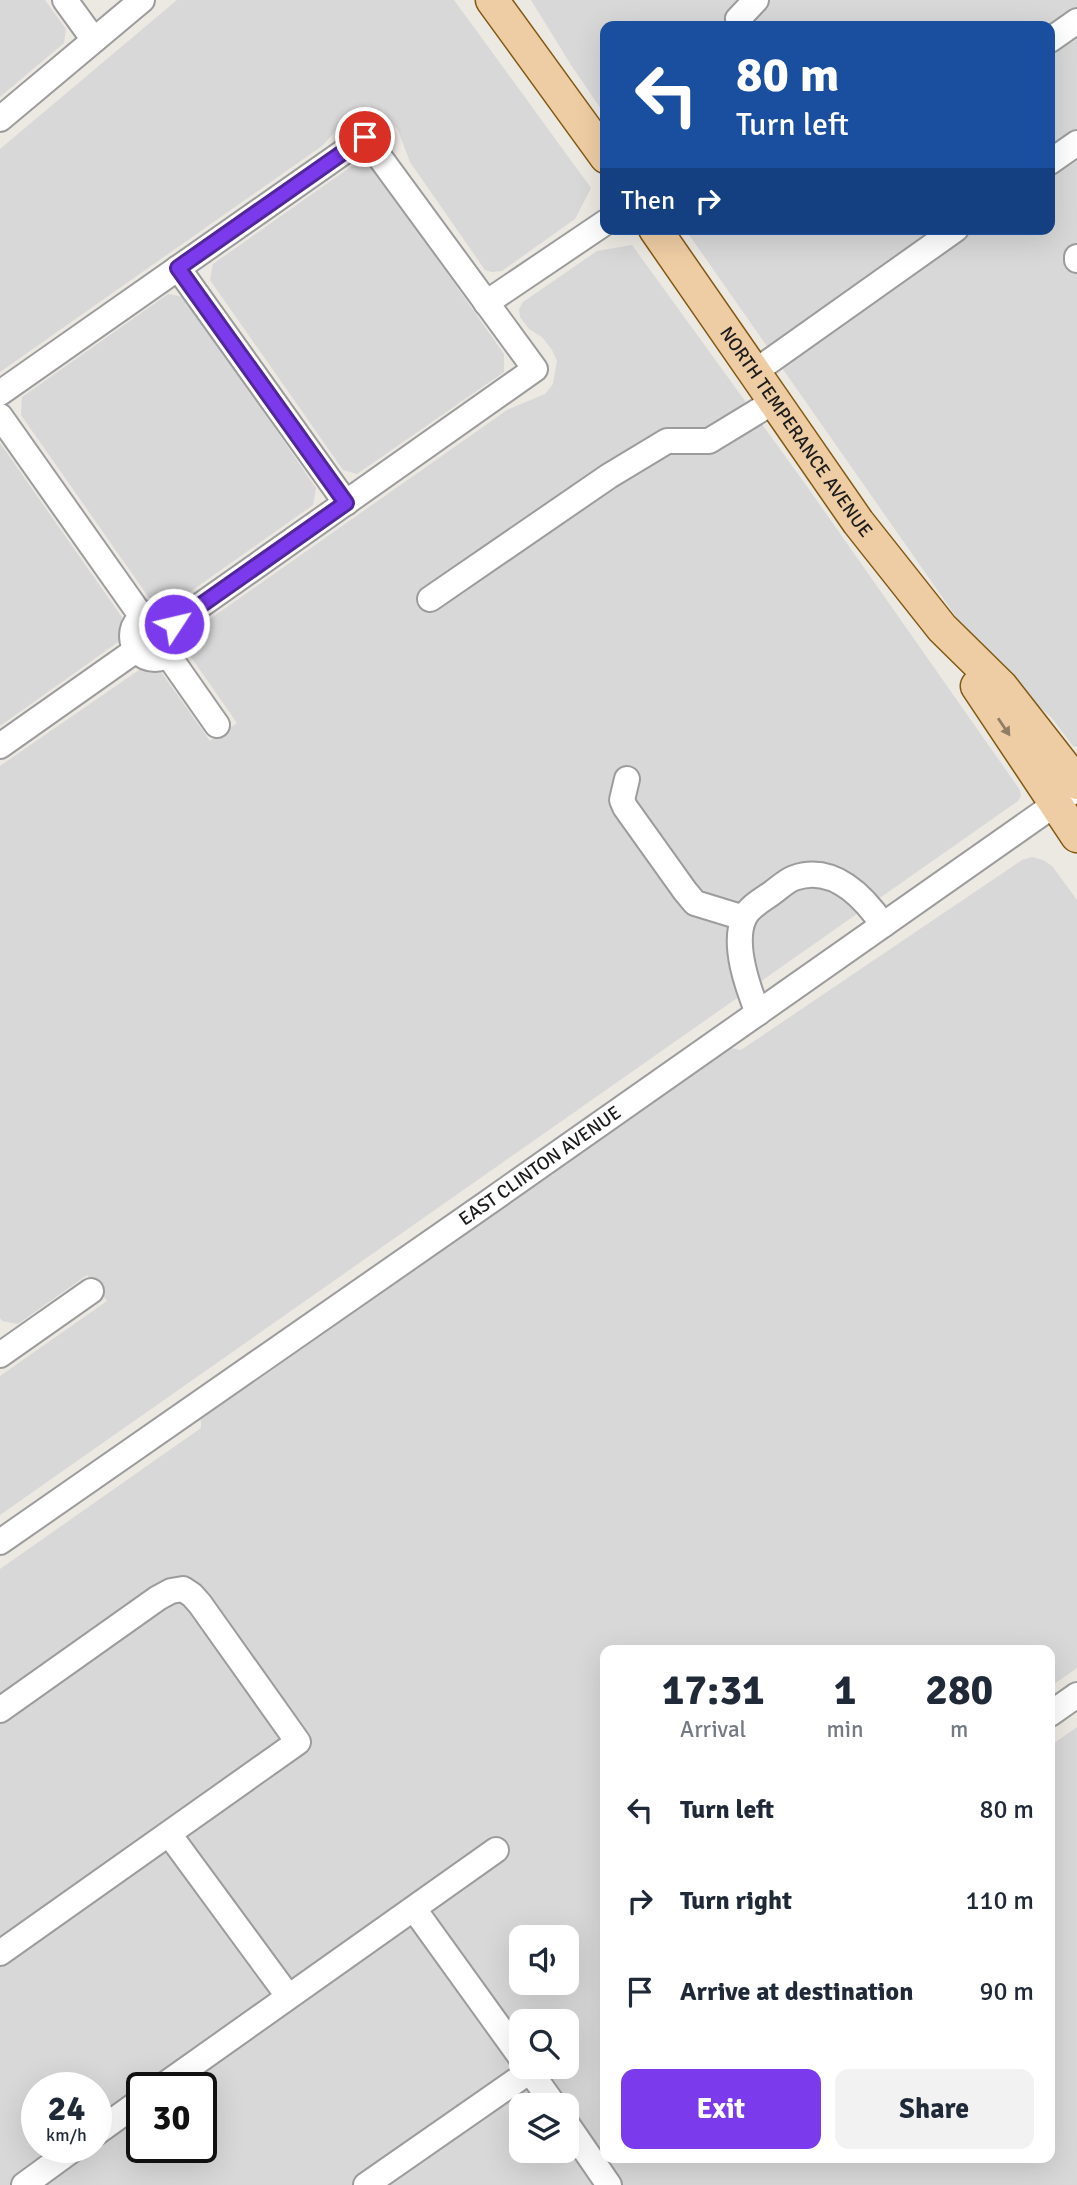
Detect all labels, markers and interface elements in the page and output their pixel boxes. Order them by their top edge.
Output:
text: 80 m [736,45,839,105]
icon: left [621,49,712,140]
text: Turn left [736,105,849,144]
pin [335,107,395,167]
icon: arrive [346,118,384,156]
icon: right [689,182,727,220]
text: Then [621,185,675,217]
street label: NORTH TEMPERANCE AVENUE [714,322,877,542]
position arrow [137,587,211,661]
one-way arrow [997,718,1011,736]
street label: EAST CLINTON AVENUE [454,1101,626,1231]
text: 17:31 [662,1665,765,1716]
text: 1 [834,1665,856,1716]
text: 280 [925,1665,993,1716]
text: Arrival [680,1715,746,1744]
text: min [826,1715,864,1744]
text: m [950,1715,968,1744]
icon: left [621,1791,659,1829]
text: Turn left [680,1794,774,1826]
text: 80 m [979,1794,1034,1826]
icon: right [621,1882,659,1920]
text: Turn right [680,1885,792,1917]
text: 110 m [965,1885,1034,1917]
map controls [509,1925,579,2163]
button: sound [509,1925,579,1995]
icon: arrive [621,1973,659,2011]
text: Arrive at destination [680,1976,913,2008]
text: 90 m [979,1976,1034,2008]
button: search [509,2009,579,2079]
button: Exit [621,2069,821,2149]
button: Share [835,2069,1034,2149]
speed limit sign: 30 [126,2072,217,2163]
text: 24 [48,2087,85,2130]
button: layers [509,2093,579,2163]
text: km/h [46,2124,87,2146]

